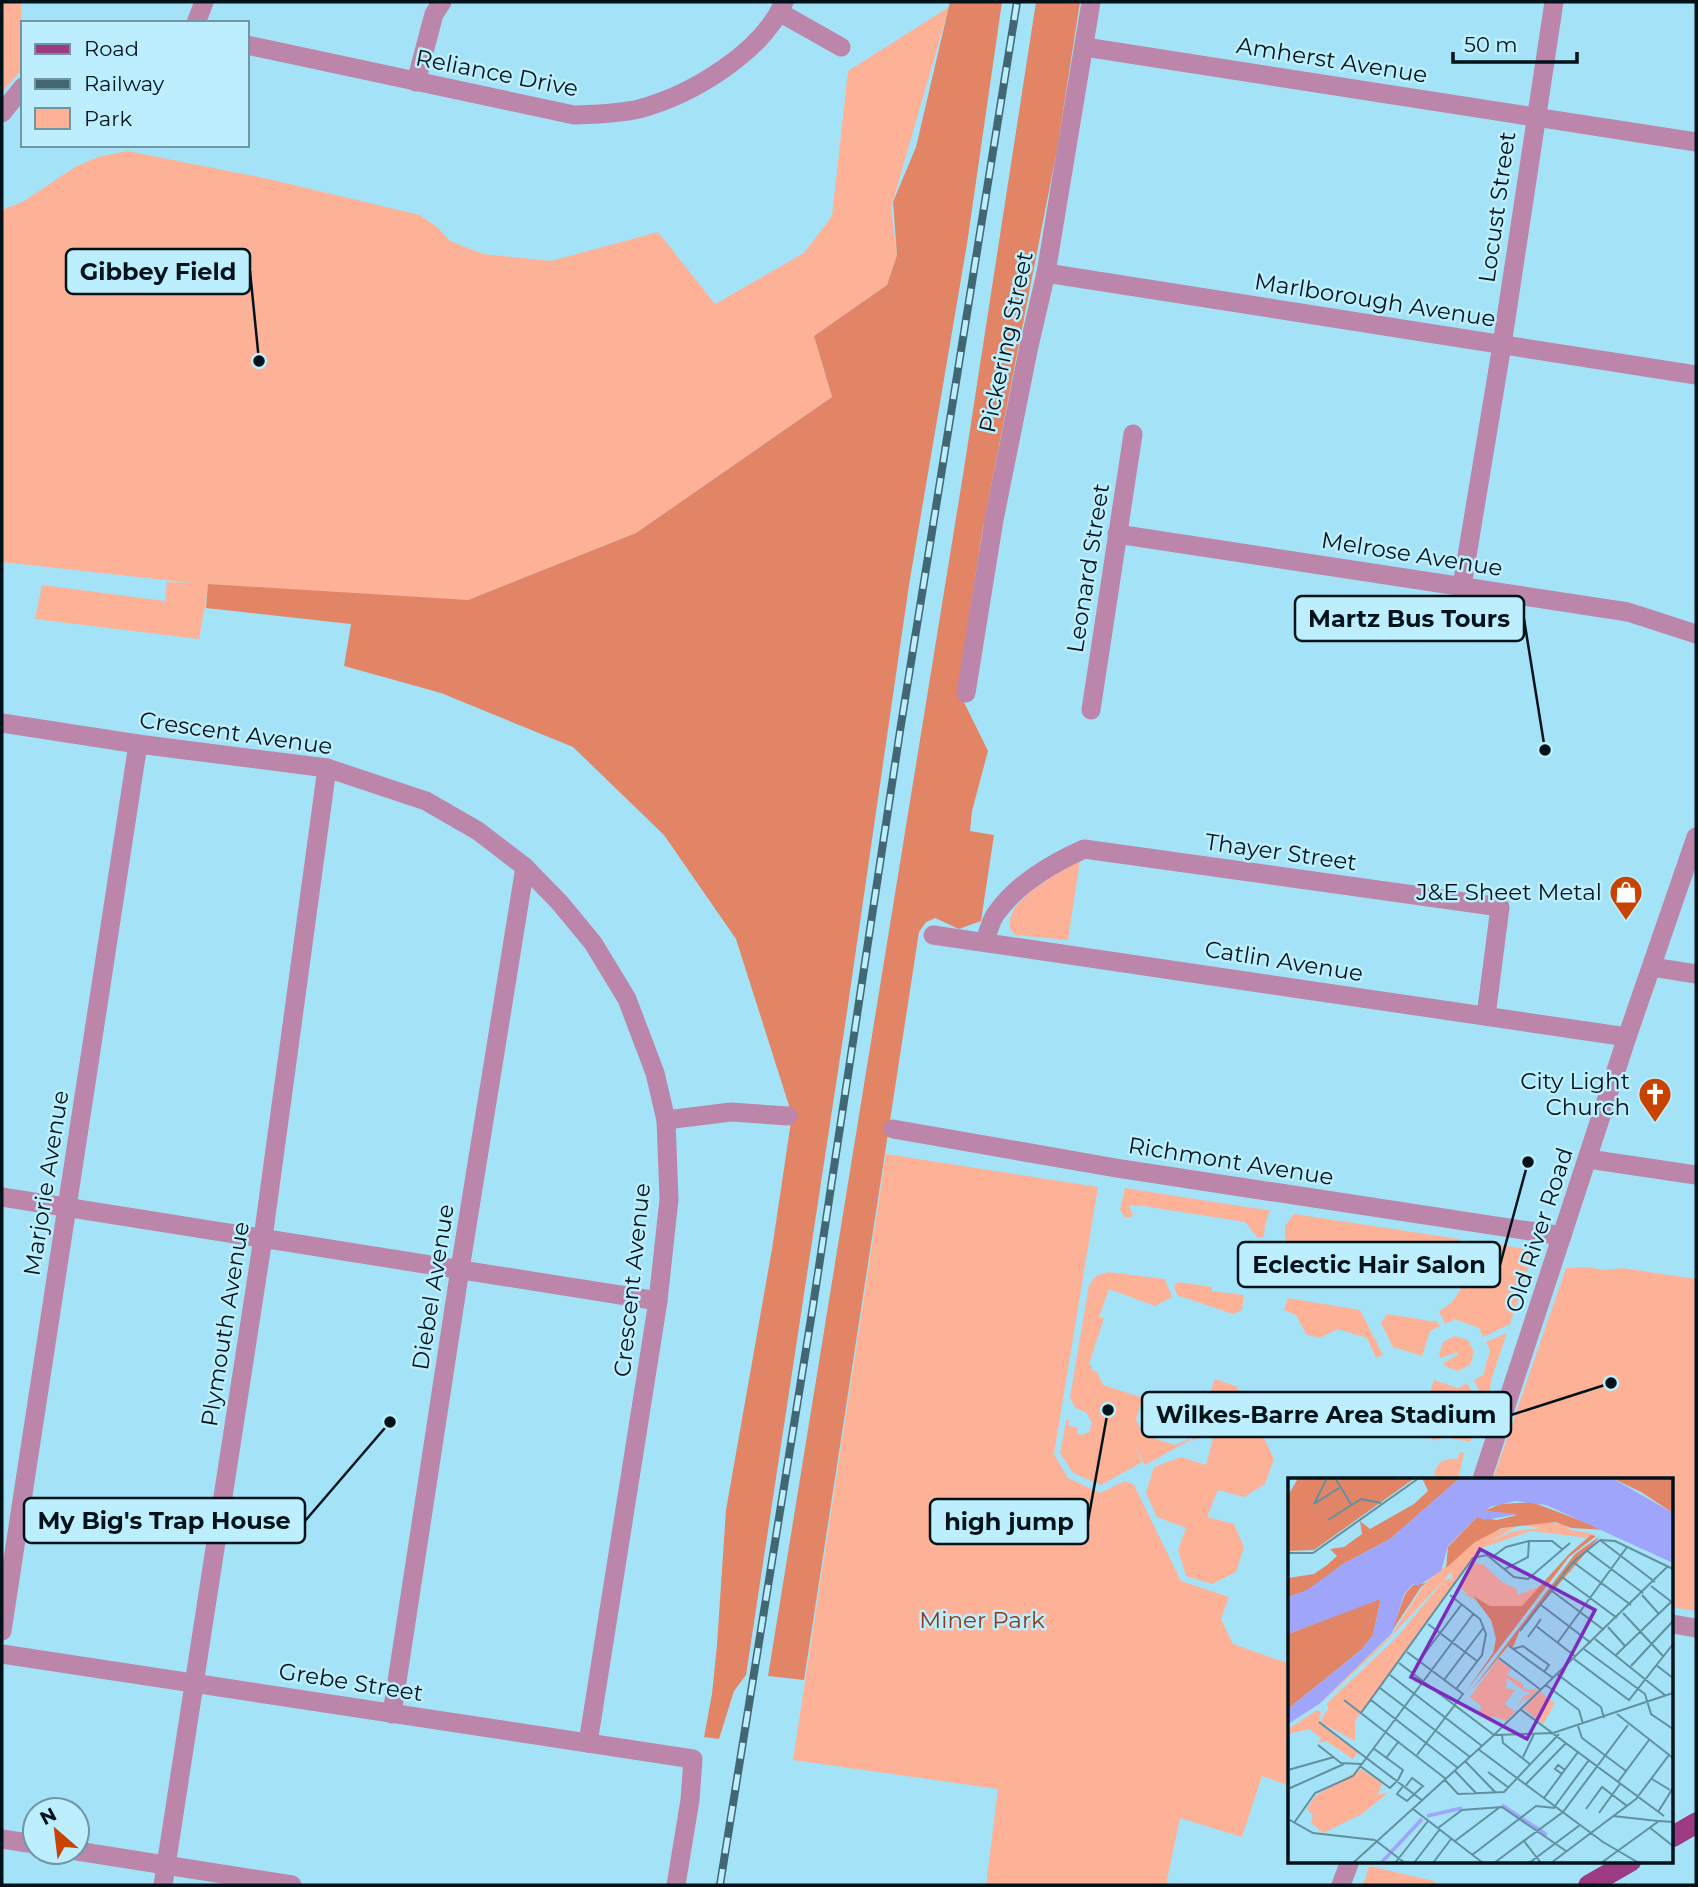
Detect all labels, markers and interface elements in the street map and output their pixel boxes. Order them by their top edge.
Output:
legend [21,21,248,147]
scale bar [1453,21,1577,65]
street label: Amherst Avenue [1235,31,1429,89]
text: 50 m [1464,32,1518,57]
text: Road [84,36,139,61]
street label: Reliance Drive [413,44,581,102]
text: Railway [84,71,165,96]
text: Park [84,106,132,131]
street label: Locust Street [1473,130,1521,284]
callout: Gibbey Field [66,249,250,294]
street label: Pickering Street [973,249,1039,435]
text: Gibbey Field [80,257,236,286]
street label: Marlborough Avenue [1252,267,1498,333]
street label: Leonard Street [1061,481,1115,655]
street label: Melrose Avenue [1319,526,1505,582]
callout: Martz Bus Tours [1295,596,1524,641]
text: Martz Bus Tours [1308,604,1510,633]
street label: Crescent Avenue [138,706,334,760]
street label: Thayer Street [1203,828,1359,876]
shop icon: J&E Sheet Metal [1607,873,1645,922]
place label: J&E Sheet Metal [1415,878,1602,906]
street label: Catlin Avenue [1203,935,1365,987]
place label: City Light Church [1520,1067,1630,1121]
church icon: City Light Church [1636,1075,1674,1124]
street label: Marjorie Avenue [18,1088,74,1278]
street label: Richmont Avenue [1126,1131,1336,1191]
street label: Old River Road [1499,1144,1579,1316]
street label: Crescent Avenue [608,1182,656,1378]
street label: Diebel Avenue [406,1202,460,1372]
street label: Plymouth Avenue [195,1220,255,1428]
callout: Eclectic Hair Salon [1238,1242,1500,1287]
text: Eclectic Hair Salon [1252,1250,1486,1279]
callout: Wilkes-Barre Area Stadium [1142,1392,1511,1437]
text: Wilkes-Barre Area Stadium [1156,1400,1496,1429]
inset map [1288,1478,1674,1862]
callout: My Big's Trap House [24,1498,305,1543]
callout: high jump [930,1499,1088,1544]
text: My Big's Trap House [37,1506,291,1535]
text: high jump [944,1507,1074,1536]
park label: Miner Park [919,1606,1045,1634]
street label: Grebe Street [277,1657,425,1707]
north arrow [21,1796,91,1866]
text: N [36,1803,60,1830]

